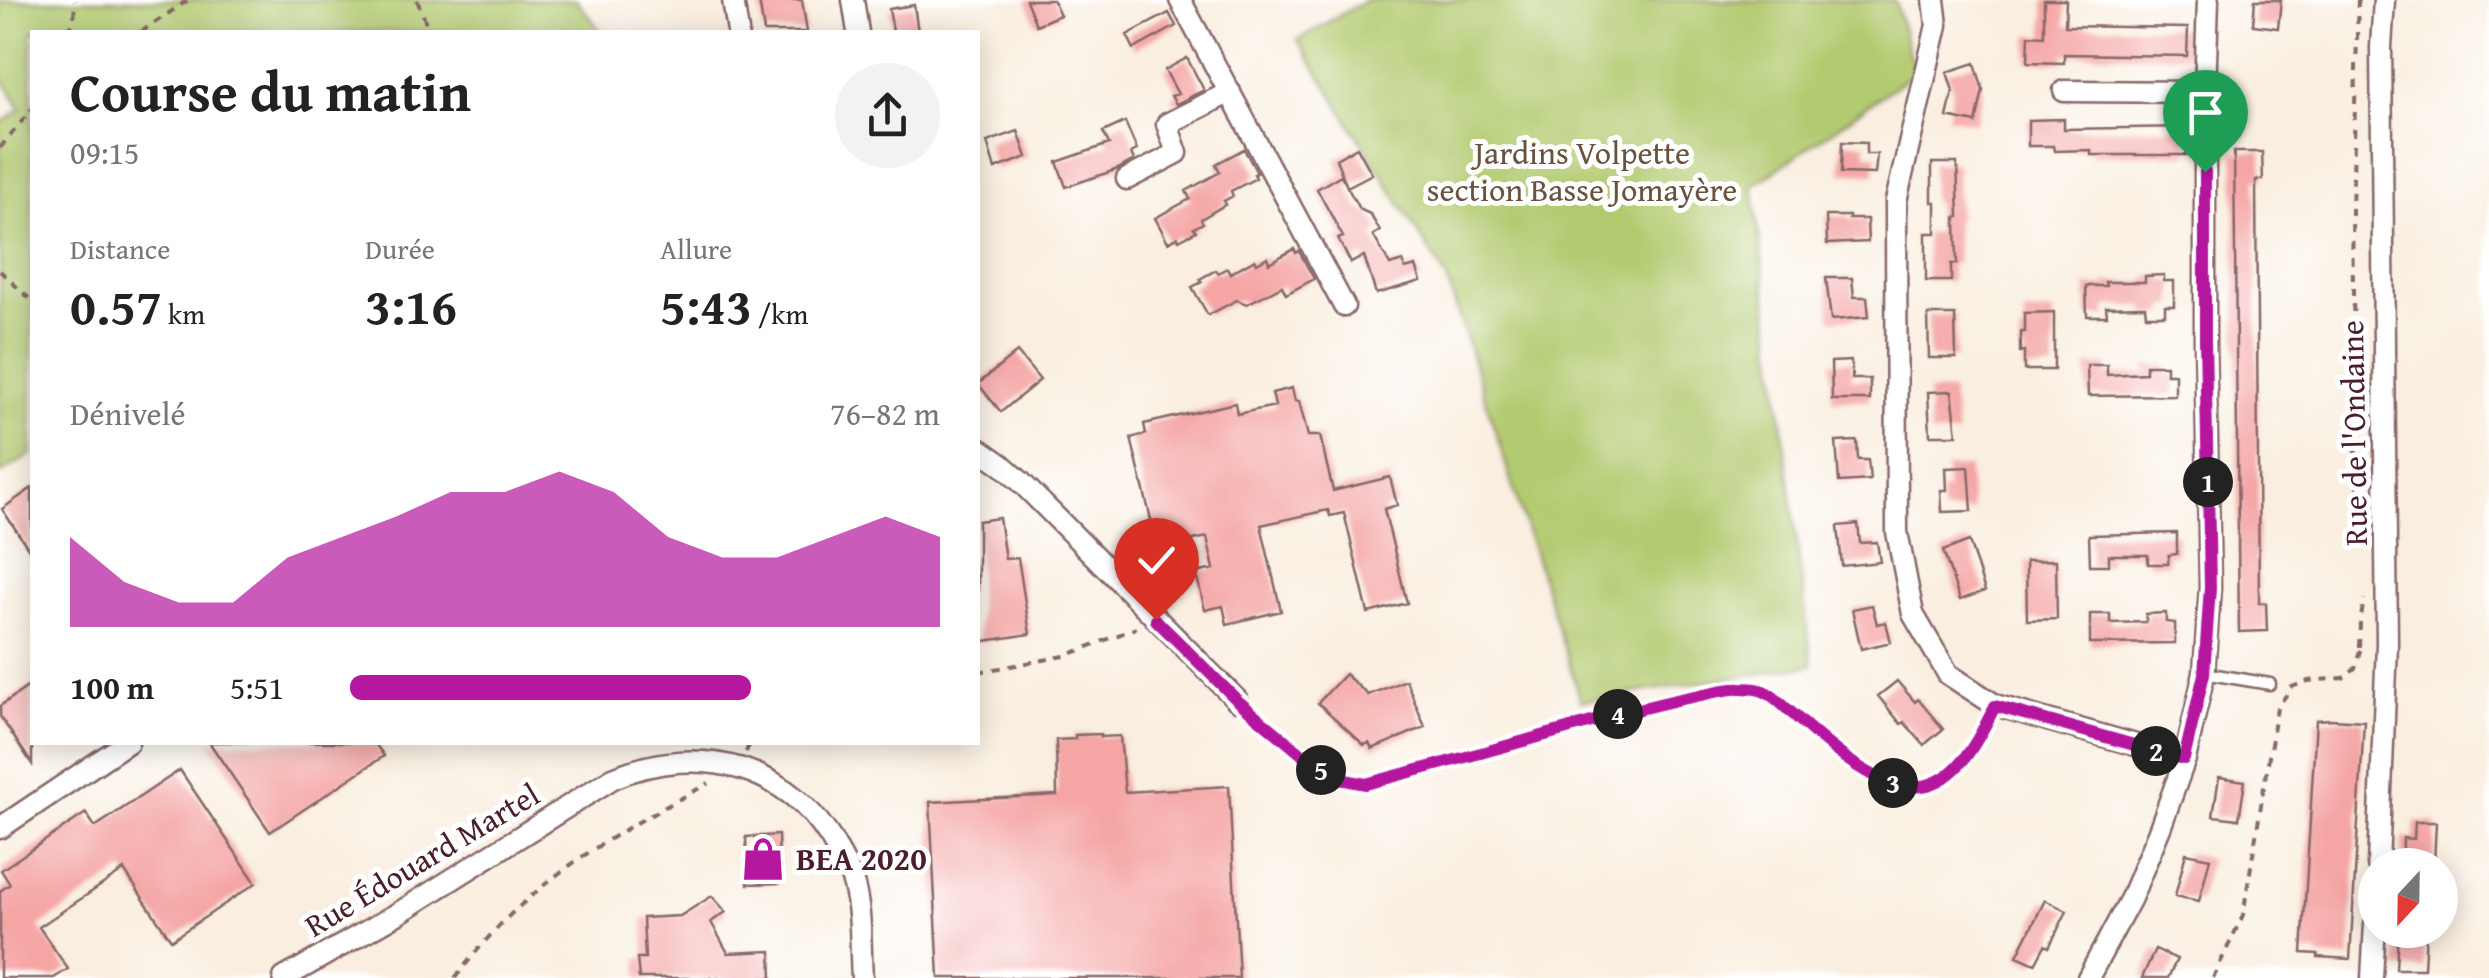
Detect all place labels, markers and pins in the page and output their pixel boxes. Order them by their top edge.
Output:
pin [2163,70,2248,173]
pin: 1 [2183,457,2233,507]
pin [1114,518,1199,621]
pin: 4 [1593,689,1643,739]
pin: 2 [2131,726,2181,776]
pin: 5 [1296,745,1346,795]
pin: 3 [1868,758,1918,808]
shop icon: BEA 2020 [739,835,787,883]
place label: BEA 2020 [796,835,927,882]

